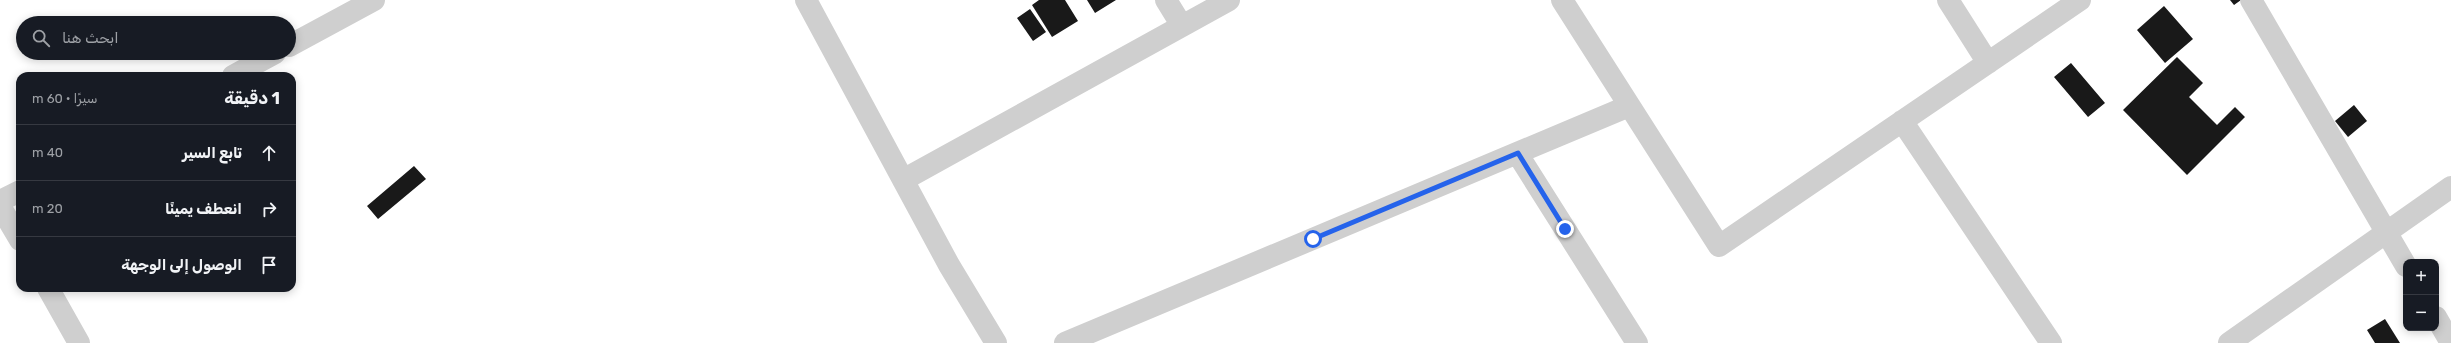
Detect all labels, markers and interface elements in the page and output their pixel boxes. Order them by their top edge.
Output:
search box [16,16,296,60]
icon: search [30,27,52,49]
text: ابحث هنا [62,29,119,47]
text: 1 دقيقة [224,88,280,108]
text: سيرًا · 60 m [32,91,98,106]
icon: ahead [258,142,280,164]
text: تابع السير [182,144,242,162]
text: 40 m [32,145,63,160]
icon: right [258,198,280,220]
text: انعطف يمينًا [165,200,242,218]
text: 20 m [32,201,63,216]
route end [1556,220,1574,238]
route start [1304,230,1322,248]
icon: arrive [258,254,280,276]
text: الوصول إلى الوجهة [121,256,242,274]
map controls [2403,259,2439,331]
button: + [2403,259,2439,295]
button: − [2403,295,2439,331]

